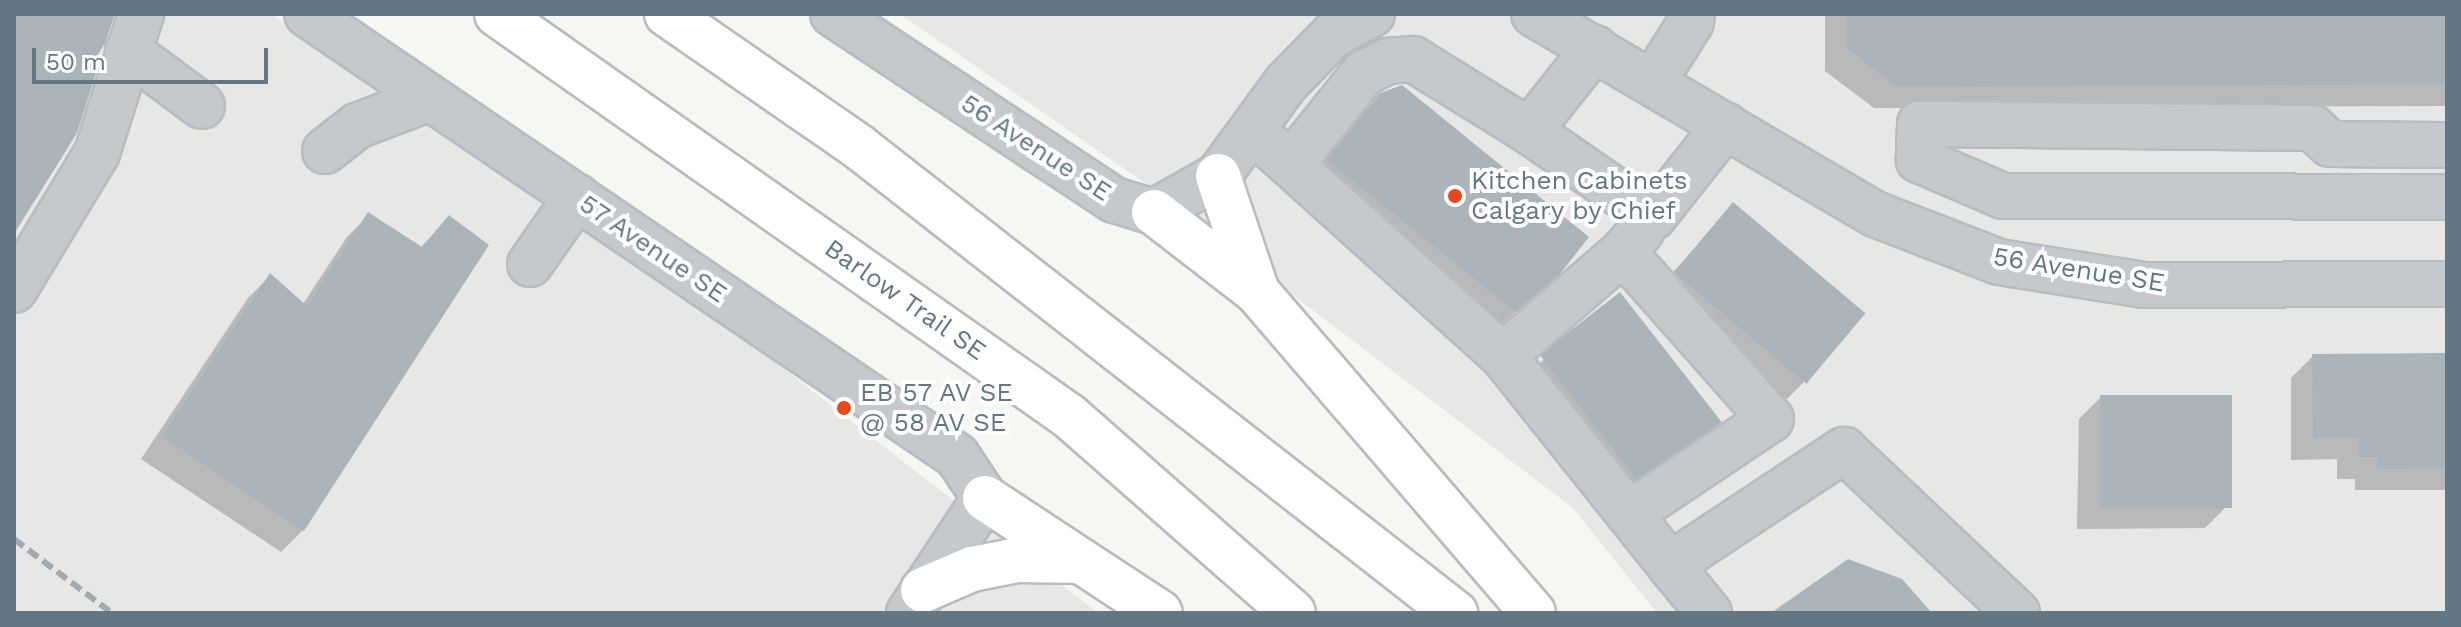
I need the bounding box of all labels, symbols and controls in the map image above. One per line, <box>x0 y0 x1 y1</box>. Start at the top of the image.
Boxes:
scale bar <box>36 32 272 82</box>
text: 50 m <box>46 48 106 76</box>
street label: 56 Avenue SE <box>955 88 1117 208</box>
place label: Kitchen Cabinets Calgary by Chief <box>1471 165 1688 226</box>
marker: Kitchen Cabinets Calgary by Chief <box>1446 187 1464 205</box>
street label: 57 Avenue SE <box>573 188 733 310</box>
street label: Barlow Trail SE <box>817 232 993 368</box>
street label: 56 Avenue SE <box>1991 241 2167 299</box>
place label: EB 57 AV SE @ 58 AV SE <box>860 377 1016 438</box>
marker: EB 57 AV SE @ 58 AV SE <box>835 399 853 417</box>

